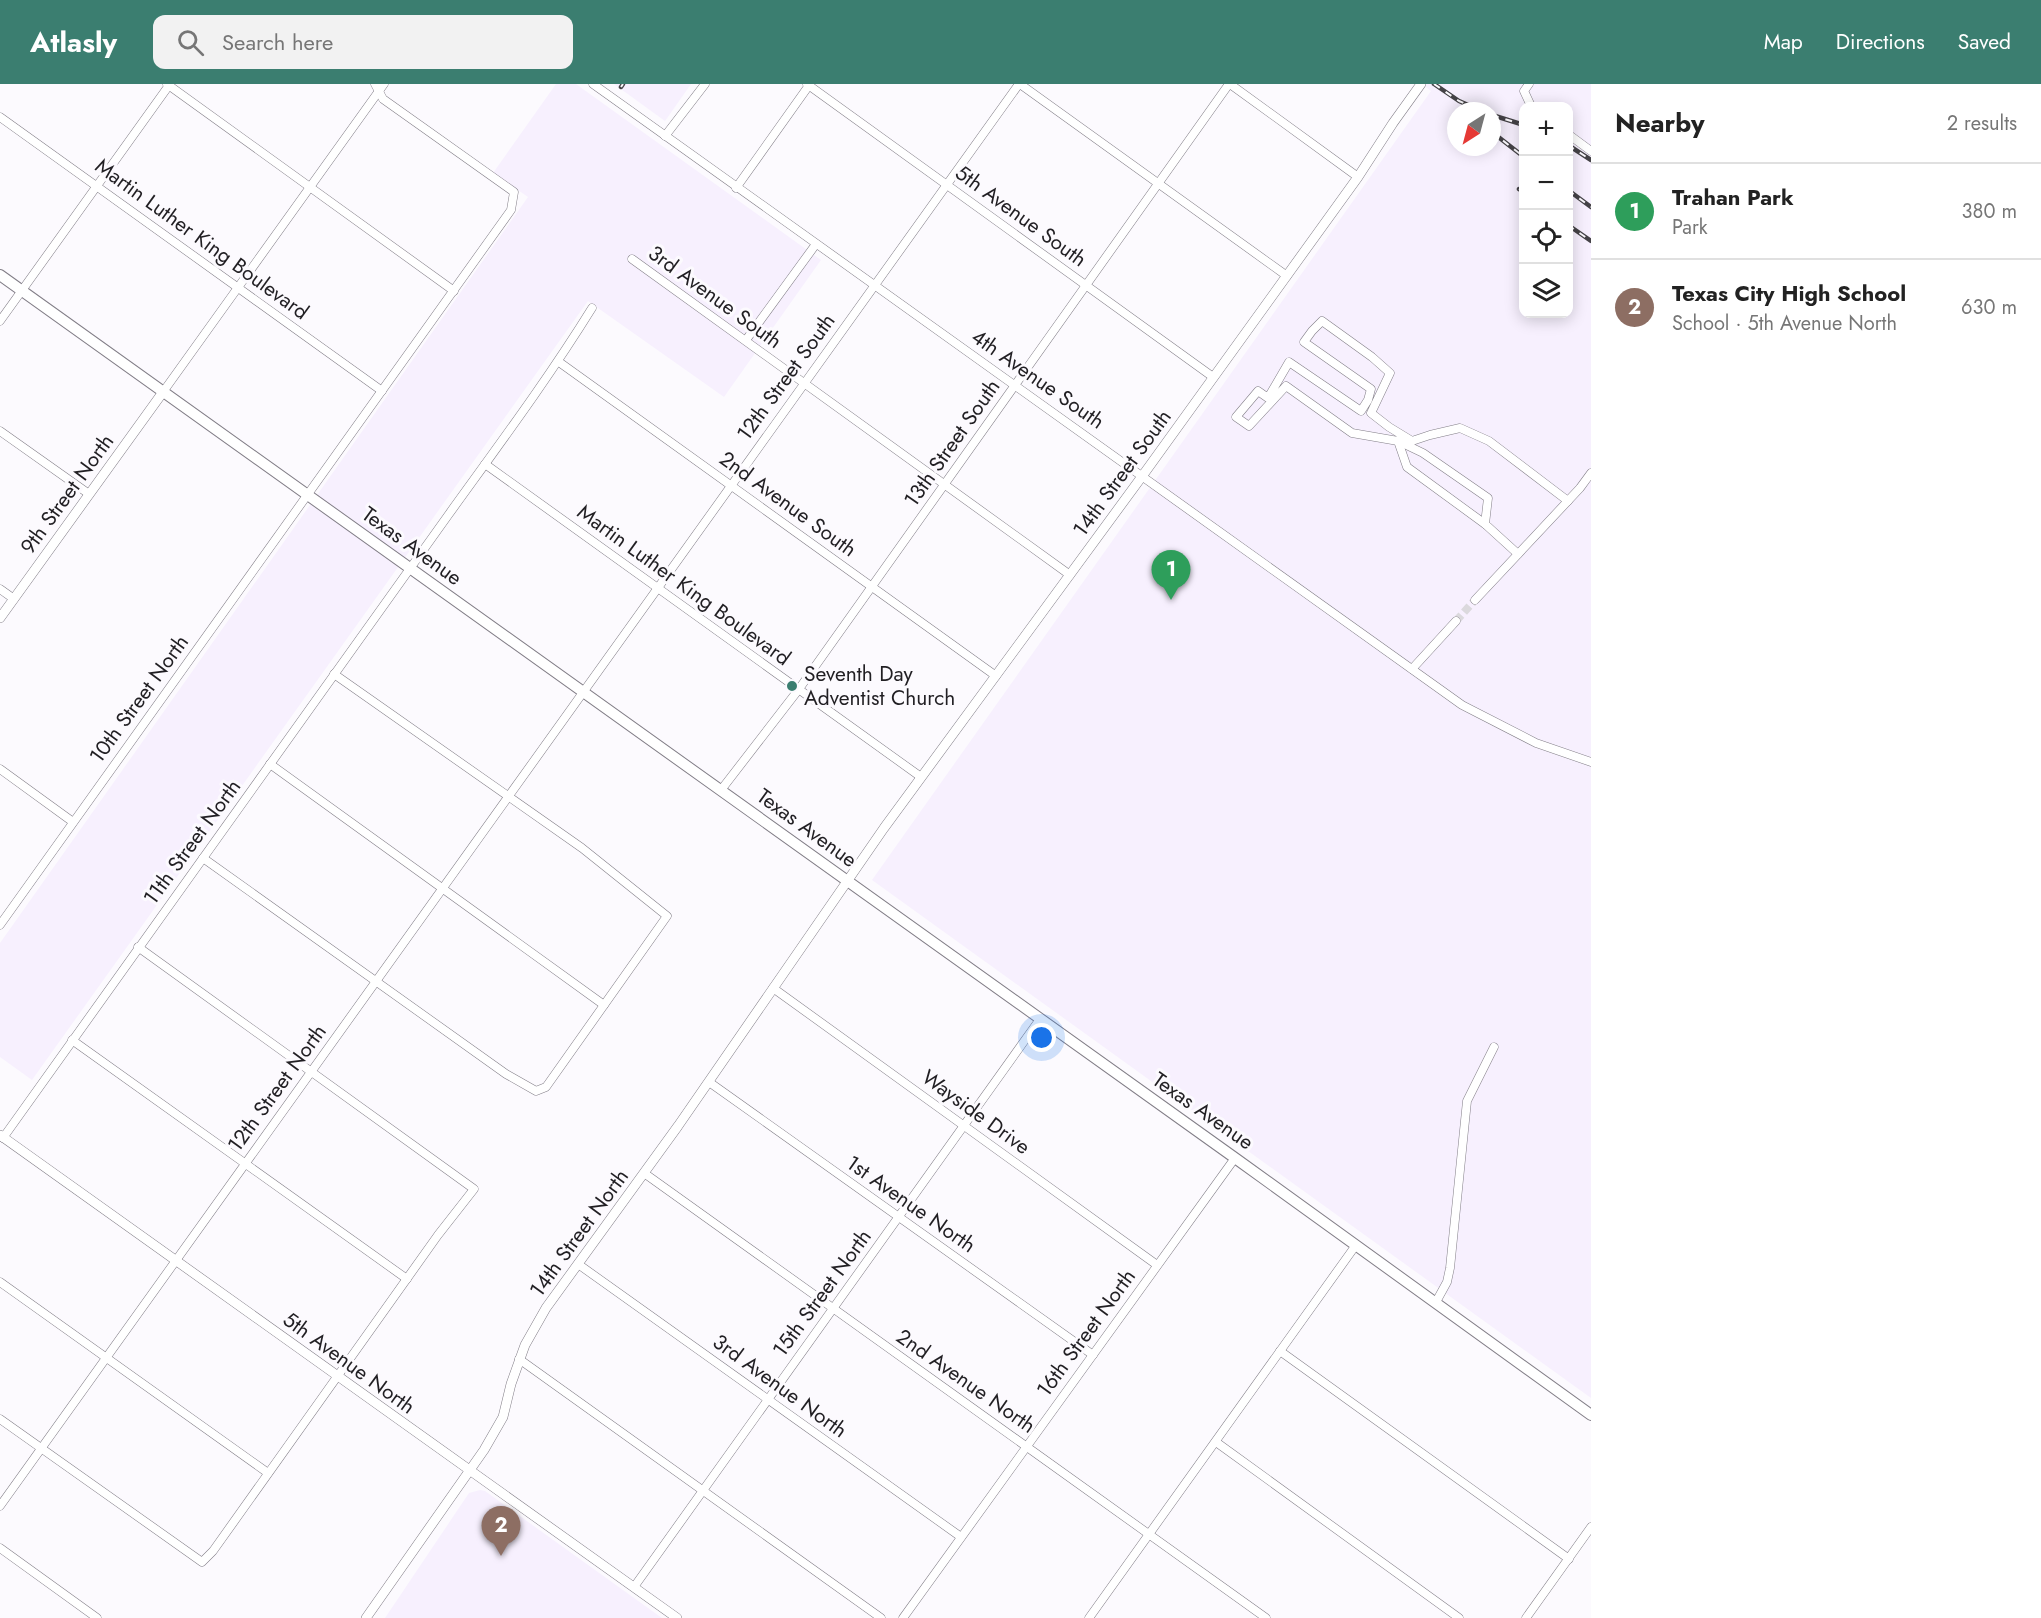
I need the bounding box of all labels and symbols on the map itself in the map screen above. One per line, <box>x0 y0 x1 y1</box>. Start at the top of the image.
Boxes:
north arrow <box>1447 102 1501 156</box>
street label: Martin Luther King Boulevard <box>89 151 315 327</box>
street label: 5th Avenue South <box>949 158 1093 274</box>
street label: 3rd Avenue South <box>642 238 788 356</box>
street label: 12th Street South <box>730 307 842 447</box>
street label: 4th Avenue South <box>965 322 1111 436</box>
street label: 13th Street South <box>897 373 1007 513</box>
street label: 14th Street South <box>1066 403 1178 543</box>
street label: 9th Street North <box>13 428 121 560</box>
street label: 2nd Avenue South <box>713 444 863 564</box>
street label: Martin Luther King Boulevard <box>571 497 797 673</box>
street label: Texas Avenue <box>356 499 468 593</box>
pin: 1 <box>1152 550 1190 600</box>
street label: 10th Street North <box>82 629 196 769</box>
place label: Seventh Day Adventist Church <box>804 659 955 713</box>
marker: Seventh Day Adventist Church <box>785 679 799 693</box>
street label: 11th Street North <box>136 773 248 911</box>
street label: Texas Avenue <box>751 781 863 875</box>
street label: 12th Street North <box>220 1018 334 1158</box>
your location <box>1027 1023 1056 1052</box>
street label: Wayside Drive <box>916 1062 1037 1162</box>
street label: Texas Avenue <box>1146 1065 1260 1157</box>
street label: 1st Avenue North <box>840 1148 982 1260</box>
street label: 14th Street North <box>522 1163 636 1303</box>
street label: 15th Street North <box>765 1223 879 1363</box>
street label: 16th Street North <box>1029 1263 1143 1403</box>
street label: 5th Avenue North <box>277 1305 421 1421</box>
street label: 2nd Avenue North <box>890 1322 1042 1440</box>
street label: 3rd Avenue North <box>707 1327 853 1445</box>
pin: 2 <box>482 1506 520 1556</box>

